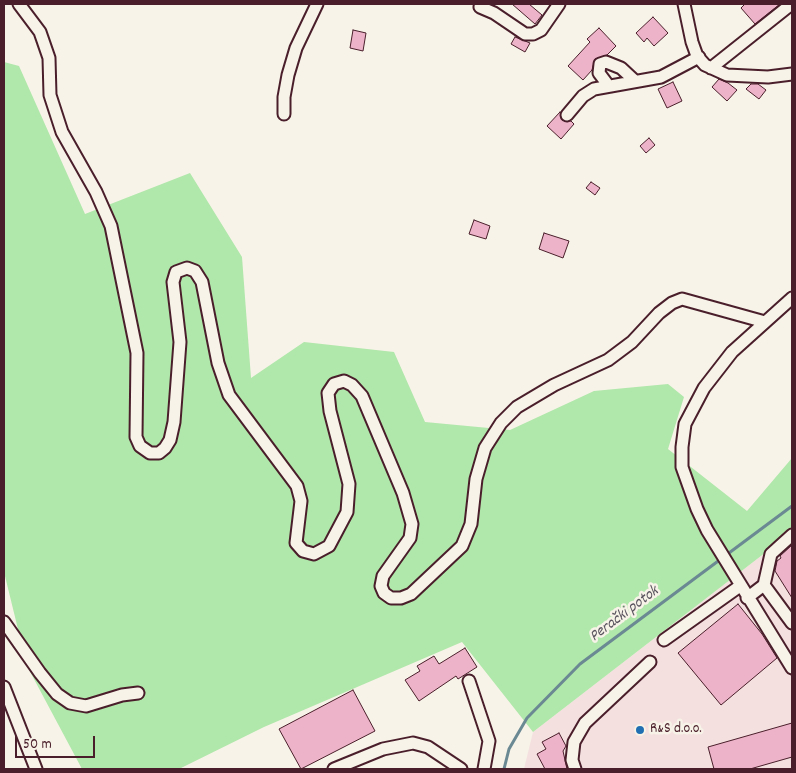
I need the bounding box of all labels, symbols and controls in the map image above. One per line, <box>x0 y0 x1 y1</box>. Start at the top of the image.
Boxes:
water label: Perački potok <box>587 583 663 647</box>
place label: R&S d.o.o. <box>650 721 702 739</box>
marker: R&S d.o.o. <box>634 724 646 736</box>
scale bar <box>18 726 98 758</box>
text: 50 m <box>23 734 52 756</box>

